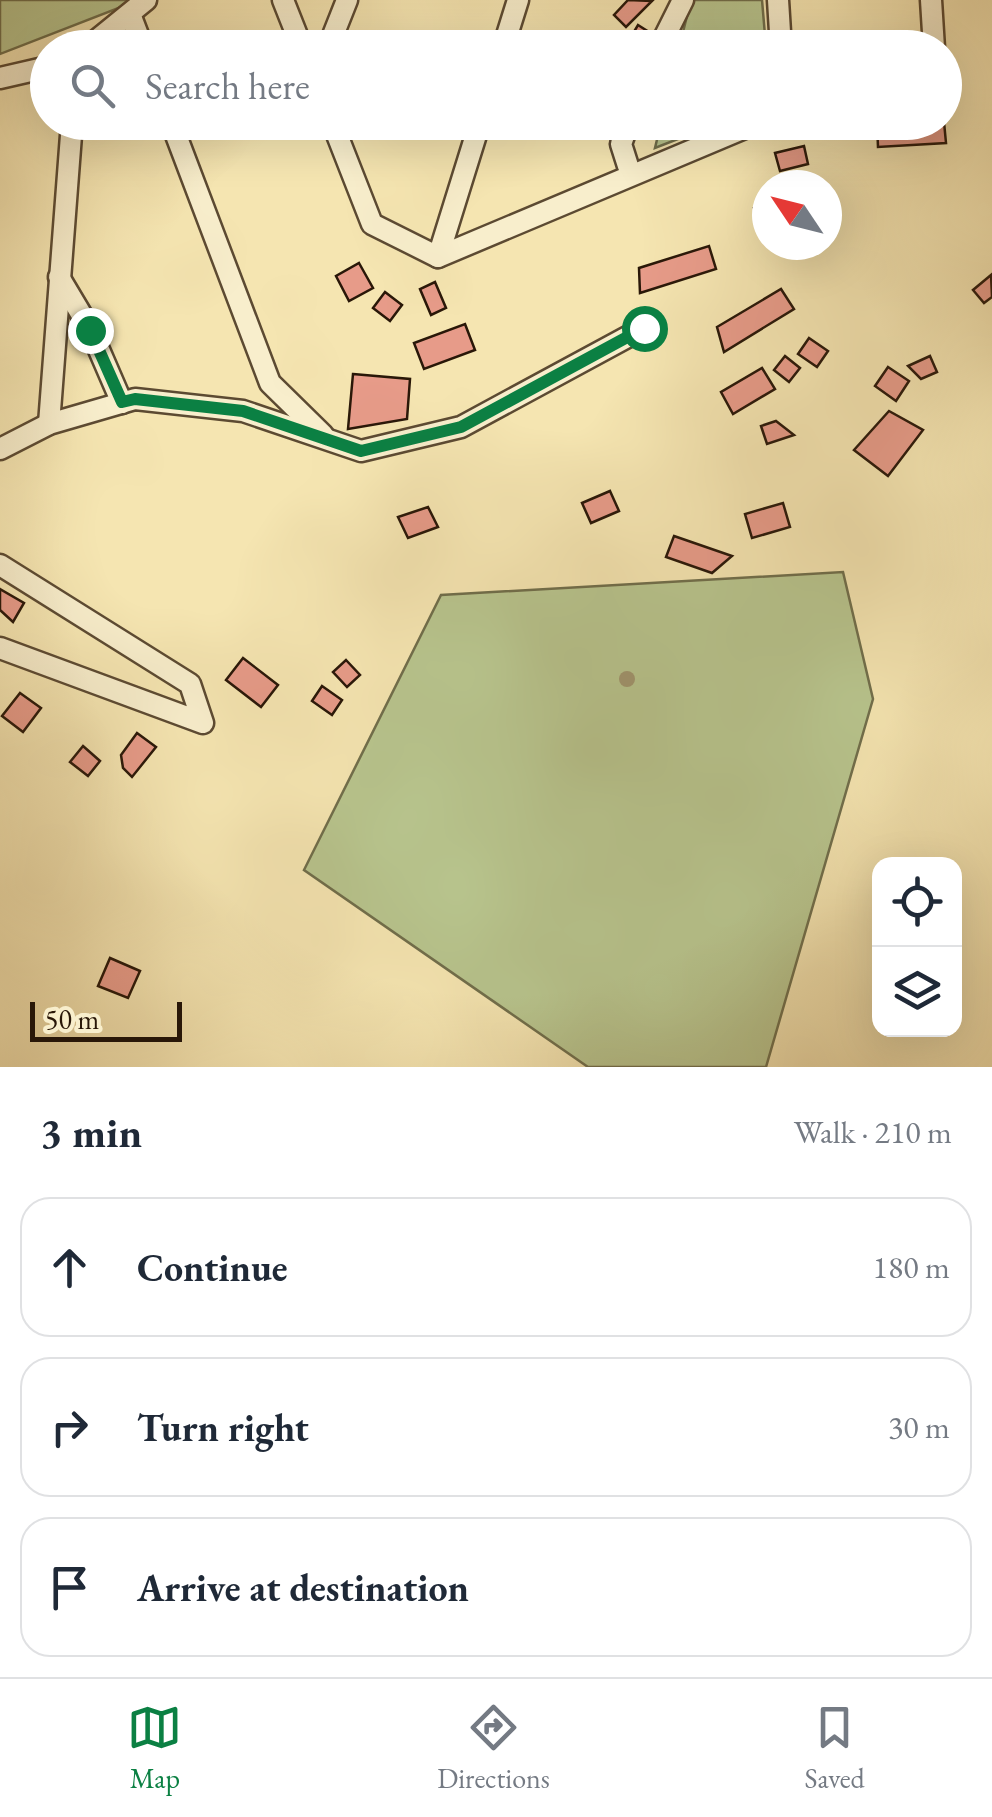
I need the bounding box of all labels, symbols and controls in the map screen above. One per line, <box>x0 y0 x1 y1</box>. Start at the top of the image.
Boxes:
search box <box>30 30 962 140</box>
icon: search <box>65 58 120 113</box>
text: Search here <box>145 61 310 110</box>
north arrow <box>752 170 842 260</box>
route start <box>622 306 668 352</box>
route end <box>68 308 114 354</box>
map controls <box>872 857 962 1037</box>
button: locate <box>872 857 962 947</box>
button: layers <box>872 947 962 1037</box>
scale bar <box>30 997 182 1042</box>
text: 50 m <box>45 1001 99 1037</box>
text: 3 min <box>40 1105 142 1160</box>
text: Walk · 210 m <box>794 1111 952 1153</box>
icon: ahead <box>42 1240 97 1295</box>
text: Continue <box>137 1243 288 1292</box>
text: 180 m <box>873 1246 950 1288</box>
icon: right <box>42 1400 97 1455</box>
text: Turn right <box>137 1403 309 1452</box>
text: 30 m <box>888 1406 950 1448</box>
icon: arrive <box>42 1560 97 1615</box>
text: Arrive at destination <box>137 1563 469 1612</box>
tab: Map <box>127 1700 182 1796</box>
tab: Directions <box>437 1700 550 1796</box>
tab: Saved <box>805 1700 865 1796</box>

